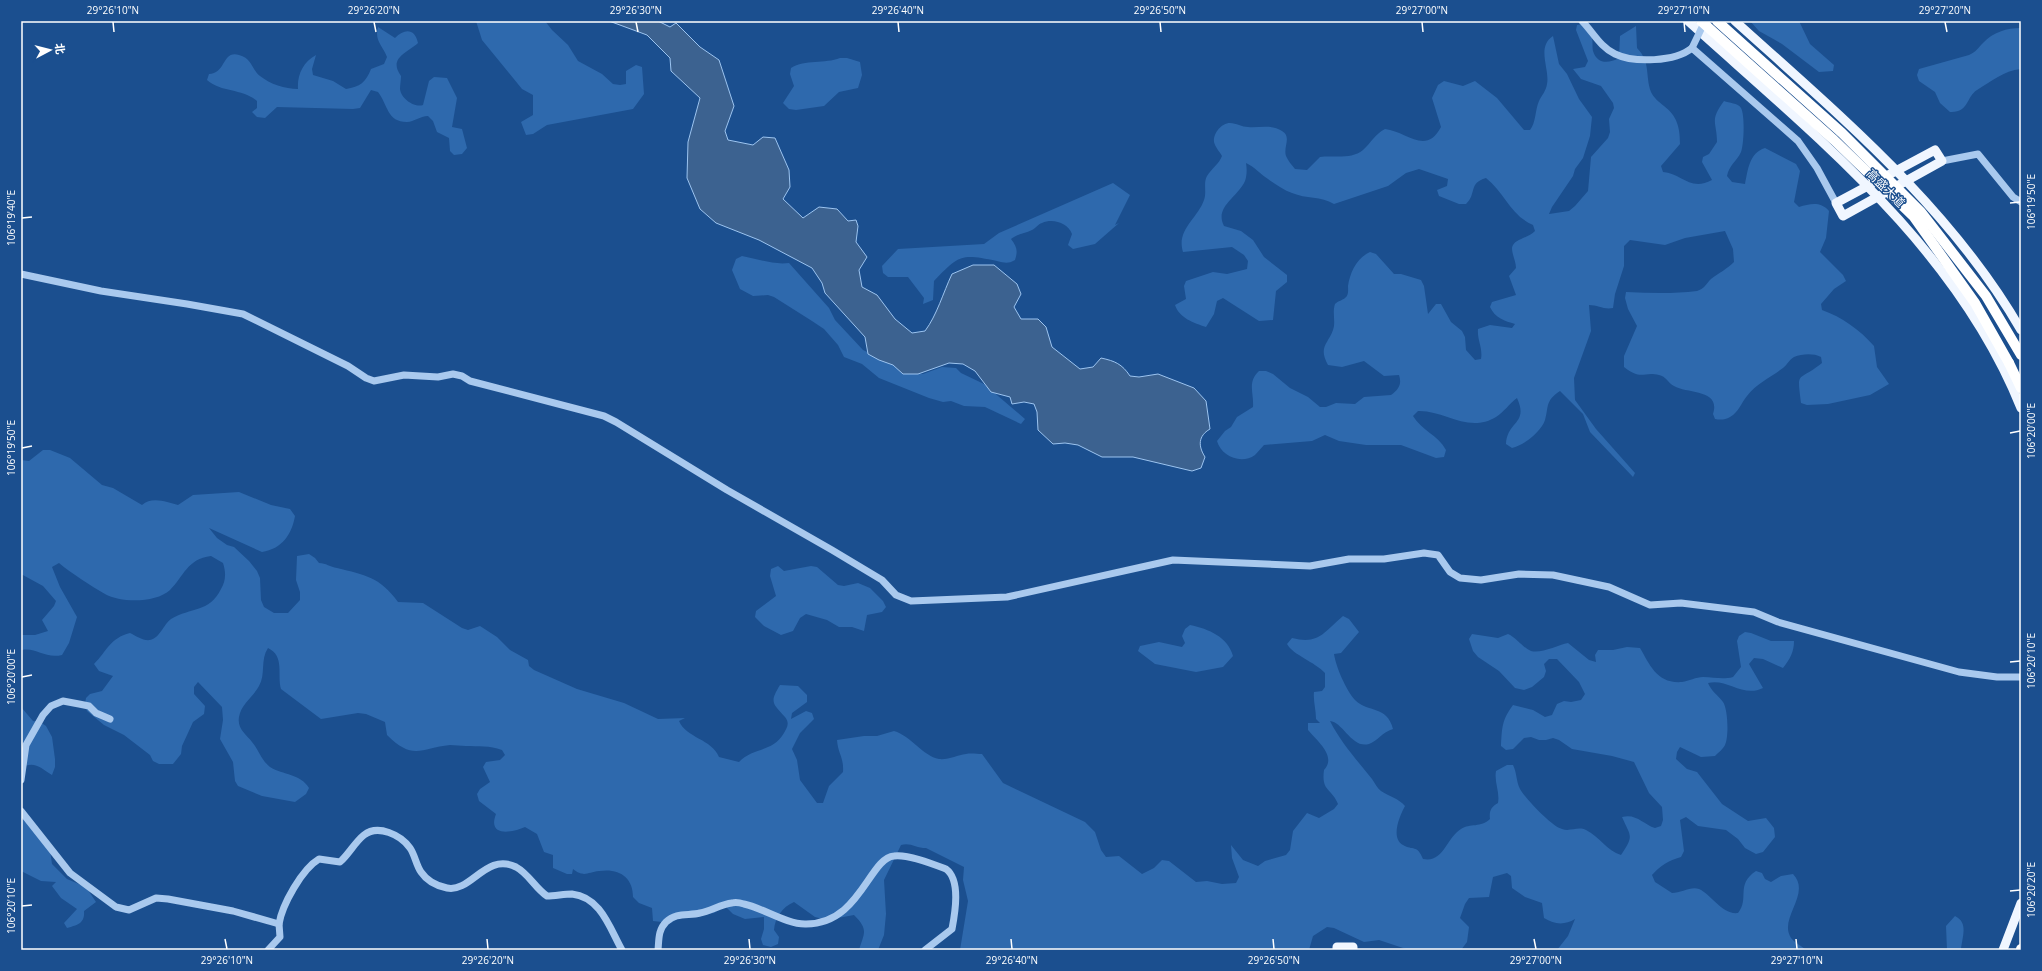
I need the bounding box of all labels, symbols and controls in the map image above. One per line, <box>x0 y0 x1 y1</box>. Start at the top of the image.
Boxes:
text: 29°26'10"N <box>87 3 139 17</box>
text: 29°26'20"N <box>348 3 400 17</box>
text: 29°26'30"N <box>610 3 662 17</box>
text: 29°26'40"N <box>872 3 924 17</box>
text: 29°26'50"N <box>1134 3 1186 17</box>
text: 29°27'00"N <box>1396 3 1448 17</box>
text: 29°27'10"N <box>1658 3 1710 17</box>
text: 29°27'20"N <box>1919 3 1971 17</box>
north arrow <box>30 30 70 70</box>
text: 北 <box>52 42 69 55</box>
street label: 高盛大道 <box>1863 165 1909 211</box>
text: 106°19'50"E <box>2024 174 2038 230</box>
text: 106°19'40"E <box>4 190 18 246</box>
text: 106°20'00"E <box>2024 403 2038 459</box>
text: 106°19'50"E <box>4 420 18 476</box>
text: 106°20'10"E <box>2024 633 2038 689</box>
text: 106°20'00"E <box>4 649 18 705</box>
text: 106°20'20"E <box>2024 862 2038 918</box>
text: 106°20'10"E <box>4 878 18 934</box>
text: 29°26'10"N <box>201 953 253 967</box>
text: 29°26'20"N <box>462 953 514 967</box>
text: 29°26'30"N <box>724 953 776 967</box>
text: 29°26'40"N <box>986 953 1038 967</box>
text: 29°26'50"N <box>1248 953 1300 967</box>
text: 29°27'00"N <box>1510 953 1562 967</box>
text: 29°27'10"N <box>1771 953 1823 967</box>

